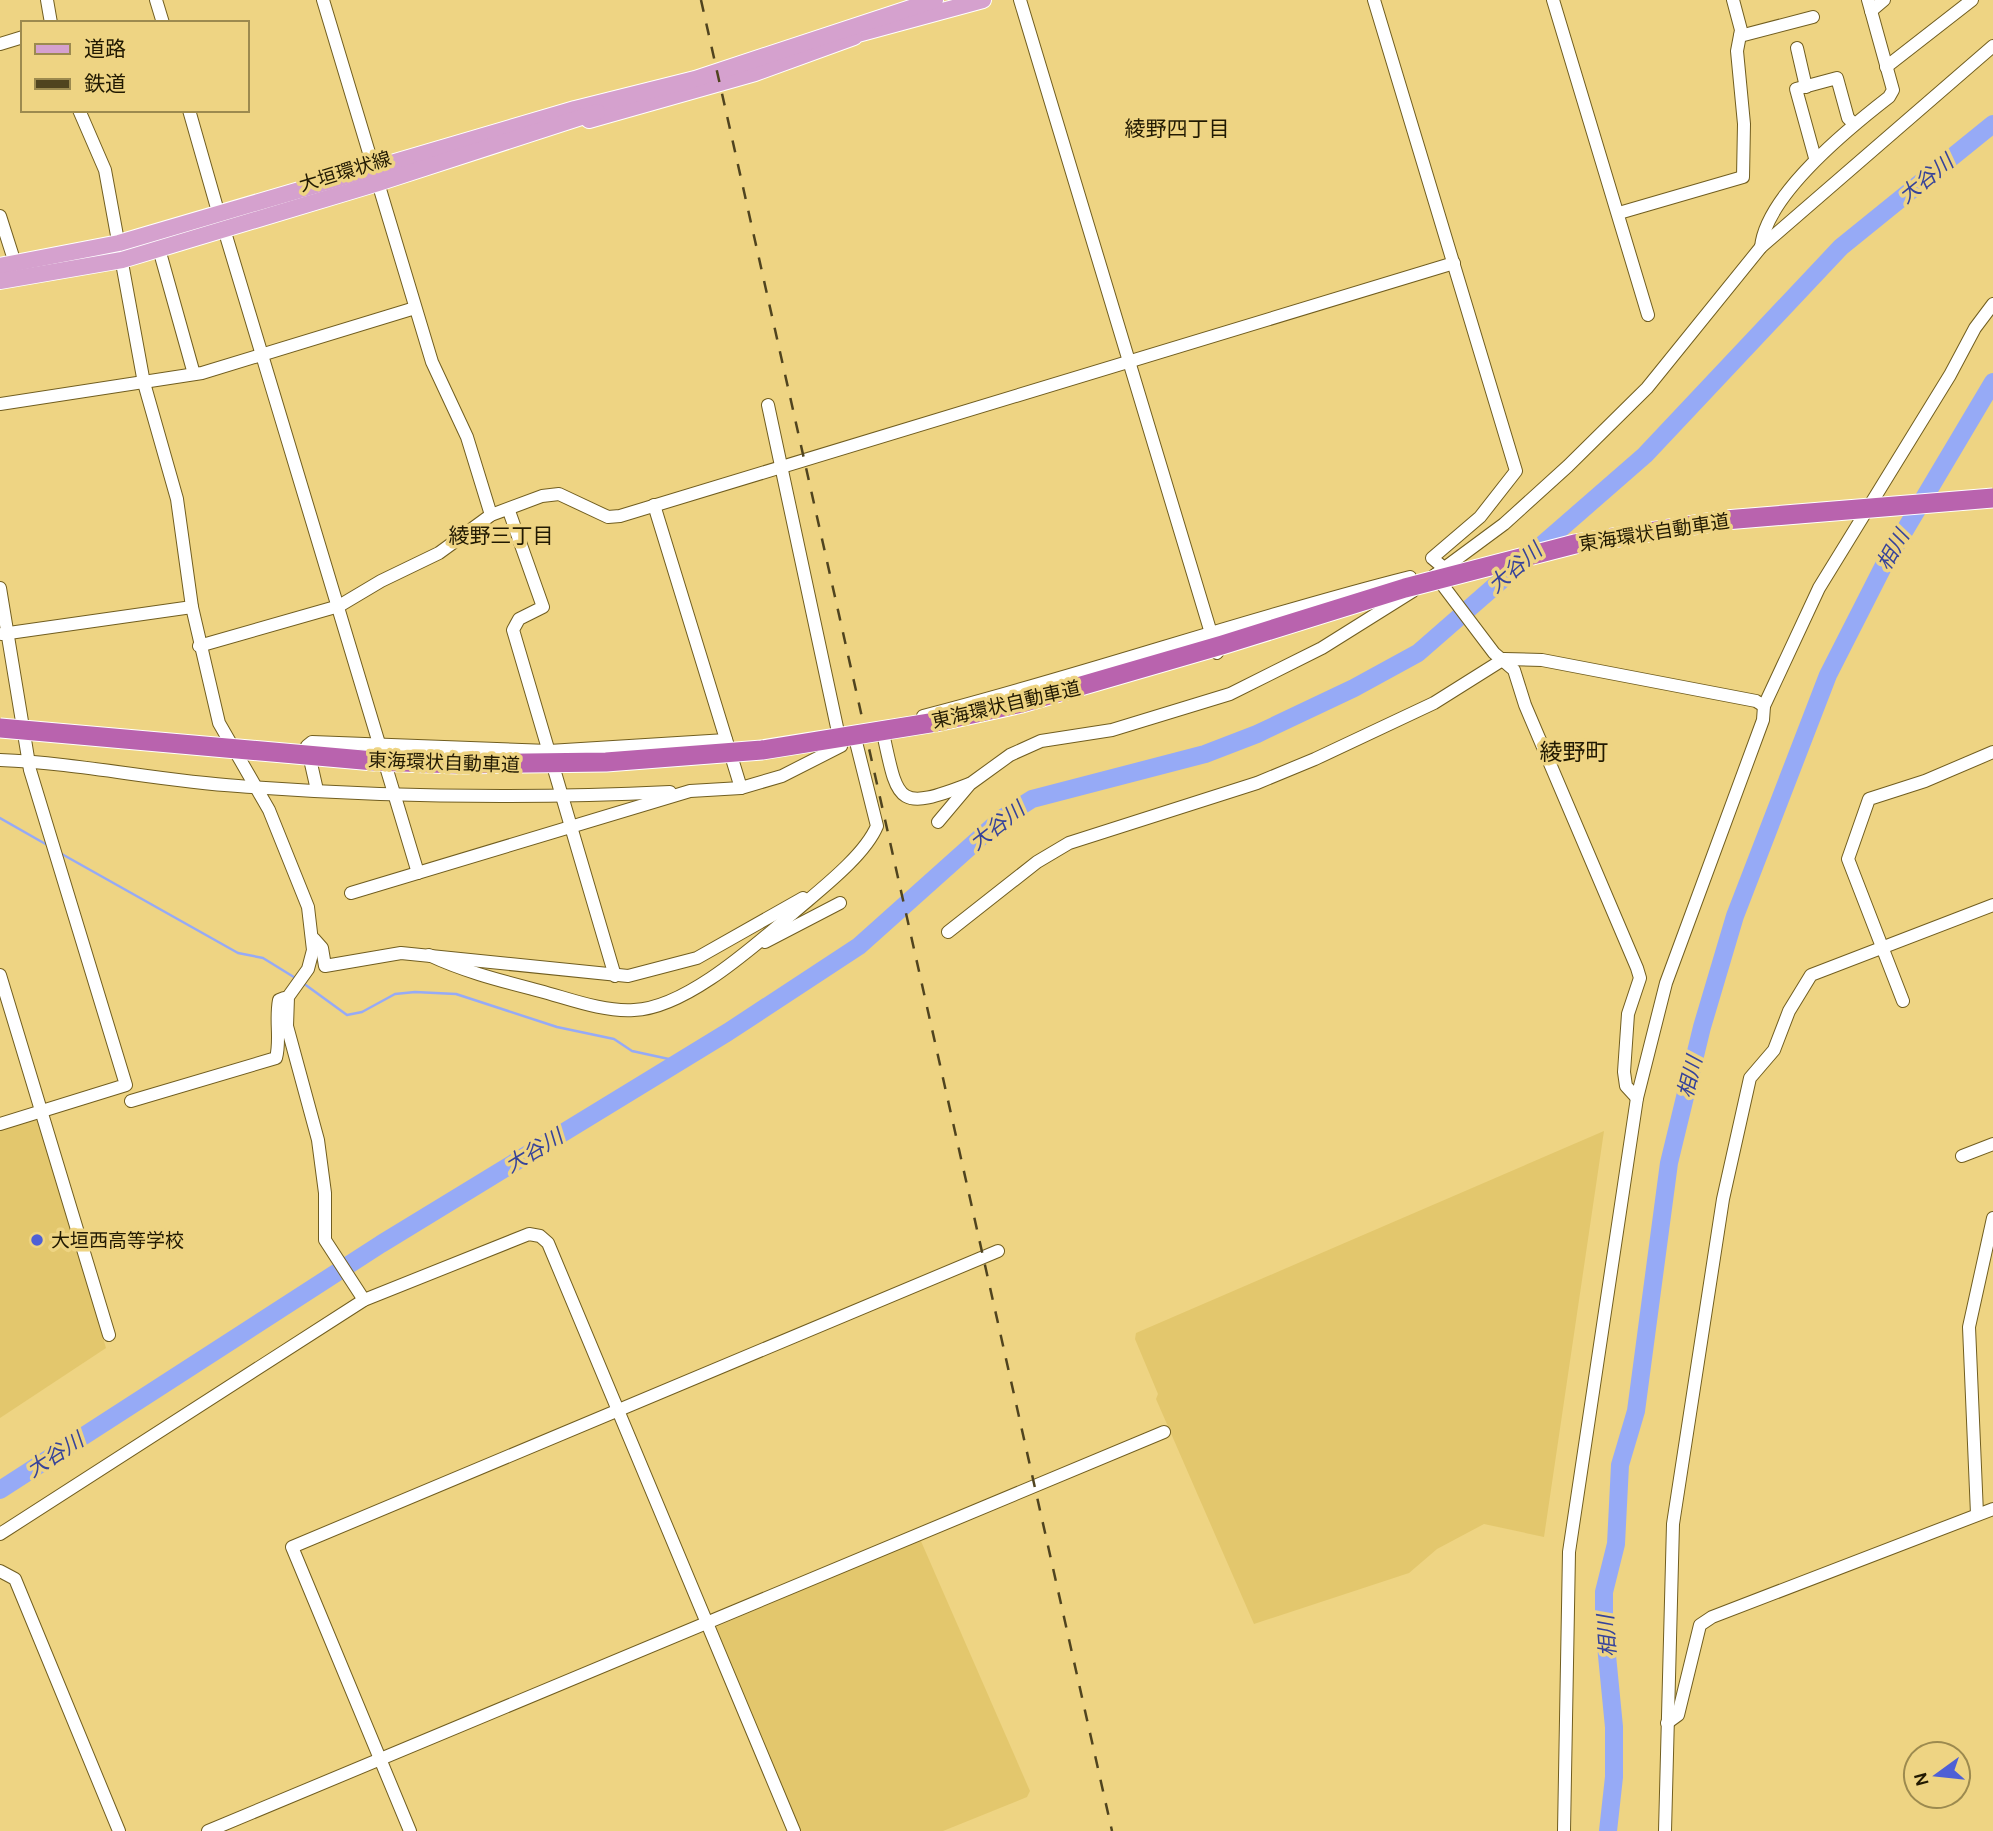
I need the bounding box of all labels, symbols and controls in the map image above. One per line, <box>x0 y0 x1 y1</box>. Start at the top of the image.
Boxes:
legend <box>21 21 248 112</box>
text: 道路 <box>84 37 126 61</box>
text: 鉄道 <box>84 72 126 96</box>
district label: 綾野四丁目 <box>1125 117 1230 141</box>
street label: 大垣環状線 <box>297 148 394 196</box>
water label: 大谷川 <box>1894 149 1960 208</box>
street label: 東海環状自動車道 <box>1577 510 1731 556</box>
district label: 綾野三丁目 <box>449 524 554 548</box>
water label: 相川 <box>1872 524 1915 574</box>
water label: 大谷川 <box>1483 537 1548 598</box>
street label: 東海環状自動車道 <box>930 677 1083 733</box>
district label: 綾野町 <box>1540 739 1609 766</box>
street label: 東海環状自動車道 <box>368 749 520 777</box>
water label: 大谷川 <box>965 796 1031 855</box>
water label: 相川 <box>1673 1052 1707 1100</box>
water label: 大谷川 <box>501 1123 569 1178</box>
place label: 大垣西高等学校 <box>51 1230 184 1252</box>
marker: 大垣西高等学校 <box>29 1232 45 1248</box>
water label: 大谷川 <box>22 1427 90 1482</box>
water label: 相川 <box>1593 1612 1620 1658</box>
north arrow <box>1902 1740 1972 1810</box>
text: N <box>1909 1770 1934 1789</box>

